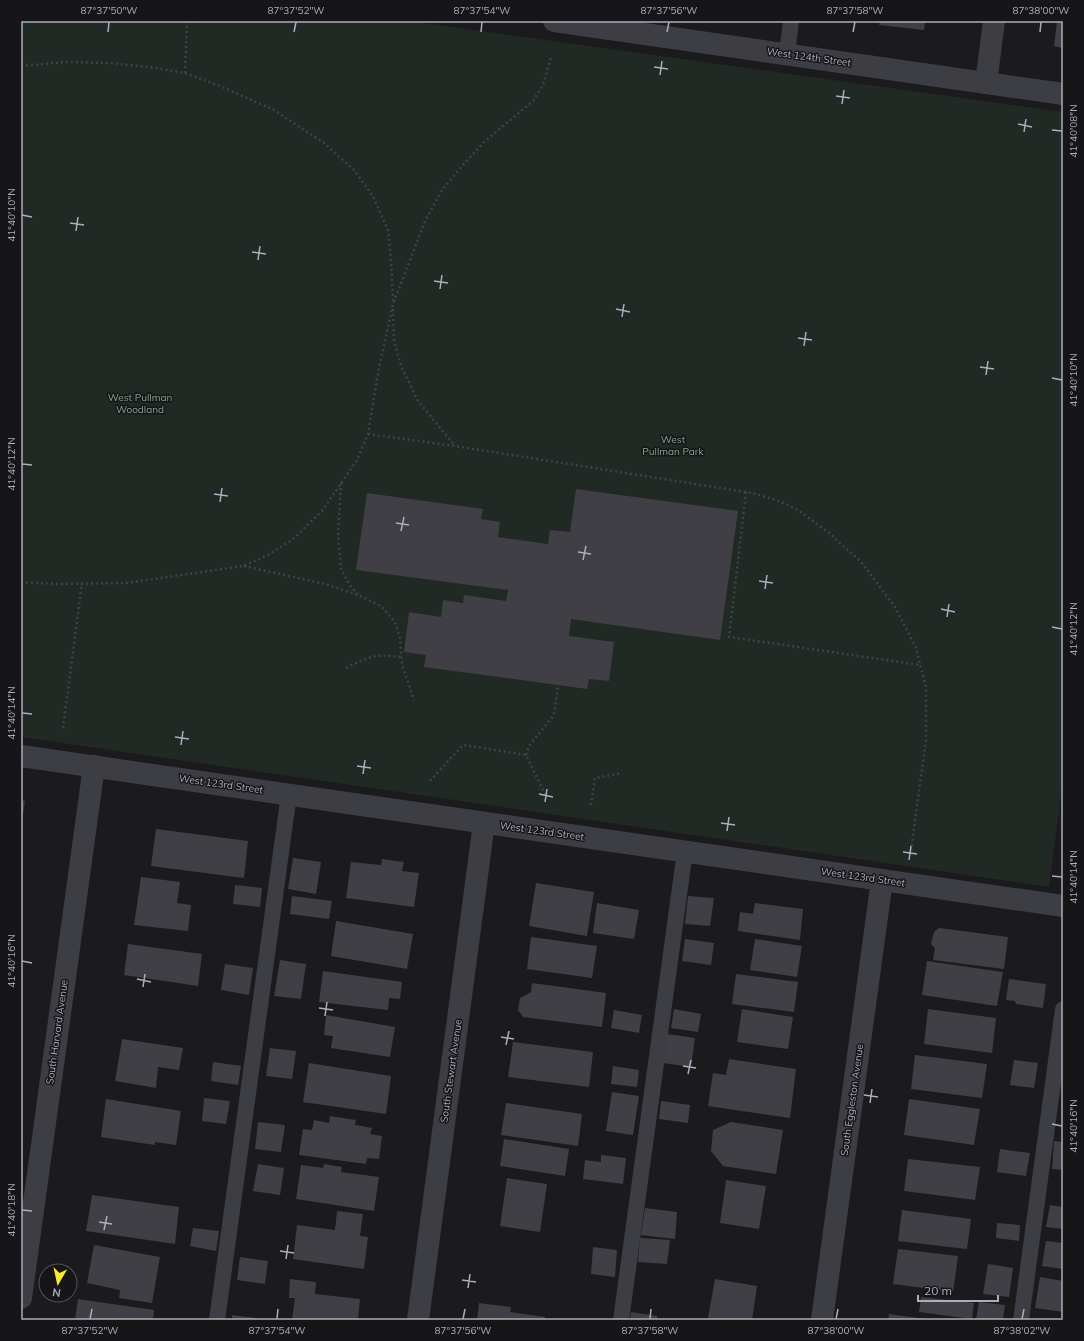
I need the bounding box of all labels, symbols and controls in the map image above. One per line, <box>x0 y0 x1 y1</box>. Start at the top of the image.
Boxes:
text: 87°37'50"W <box>81 4 137 17</box>
text: 87°37'52"W <box>268 4 324 17</box>
text: 87°37'54"W <box>454 4 510 17</box>
text: 87°37'56"W <box>641 4 697 17</box>
text: 87°37'58"W <box>827 4 883 17</box>
text: 87°38'00"W <box>1013 4 1069 17</box>
street label: West 124th Street <box>766 45 852 69</box>
text: 41°40'08"N <box>1067 104 1080 158</box>
text: 41°40'10"N <box>5 188 18 242</box>
text: 41°40'10"N <box>1067 353 1080 407</box>
park label: West Pullman Woodland <box>108 391 172 416</box>
park label: West Pullman Park <box>642 433 704 458</box>
text: 41°40'12"N <box>5 437 18 491</box>
text: 41°40'12"N <box>1067 602 1080 656</box>
text: 41°40'14"N <box>5 686 18 740</box>
street label: West 123rd Street <box>178 772 264 796</box>
street label: West 123rd Street <box>499 819 585 843</box>
text: 41°40'14"N <box>1067 850 1080 904</box>
street label: West 123rd Street <box>820 865 906 889</box>
text: 41°40'16"N <box>5 934 18 988</box>
street label: South Harvard Avenue <box>43 979 71 1085</box>
street label: South Stewart Avenue <box>437 1019 465 1123</box>
street label: South Eggleston Avenue <box>838 1043 866 1157</box>
text: 41°40'16"N <box>1067 1099 1080 1153</box>
text: 41°40'18"N <box>5 1183 18 1237</box>
north arrow <box>38 1263 78 1303</box>
scale bar <box>918 1277 998 1303</box>
text: 20 m <box>924 1283 952 1298</box>
text: N <box>51 1285 62 1300</box>
text: 87°37'52"W <box>62 1324 118 1337</box>
text: 87°37'54"W <box>249 1324 305 1337</box>
text: 87°37'56"W <box>435 1324 491 1337</box>
text: 87°37'58"W <box>622 1324 678 1337</box>
text: 87°38'00"W <box>808 1324 864 1337</box>
text: 87°38'02"W <box>994 1324 1050 1337</box>

